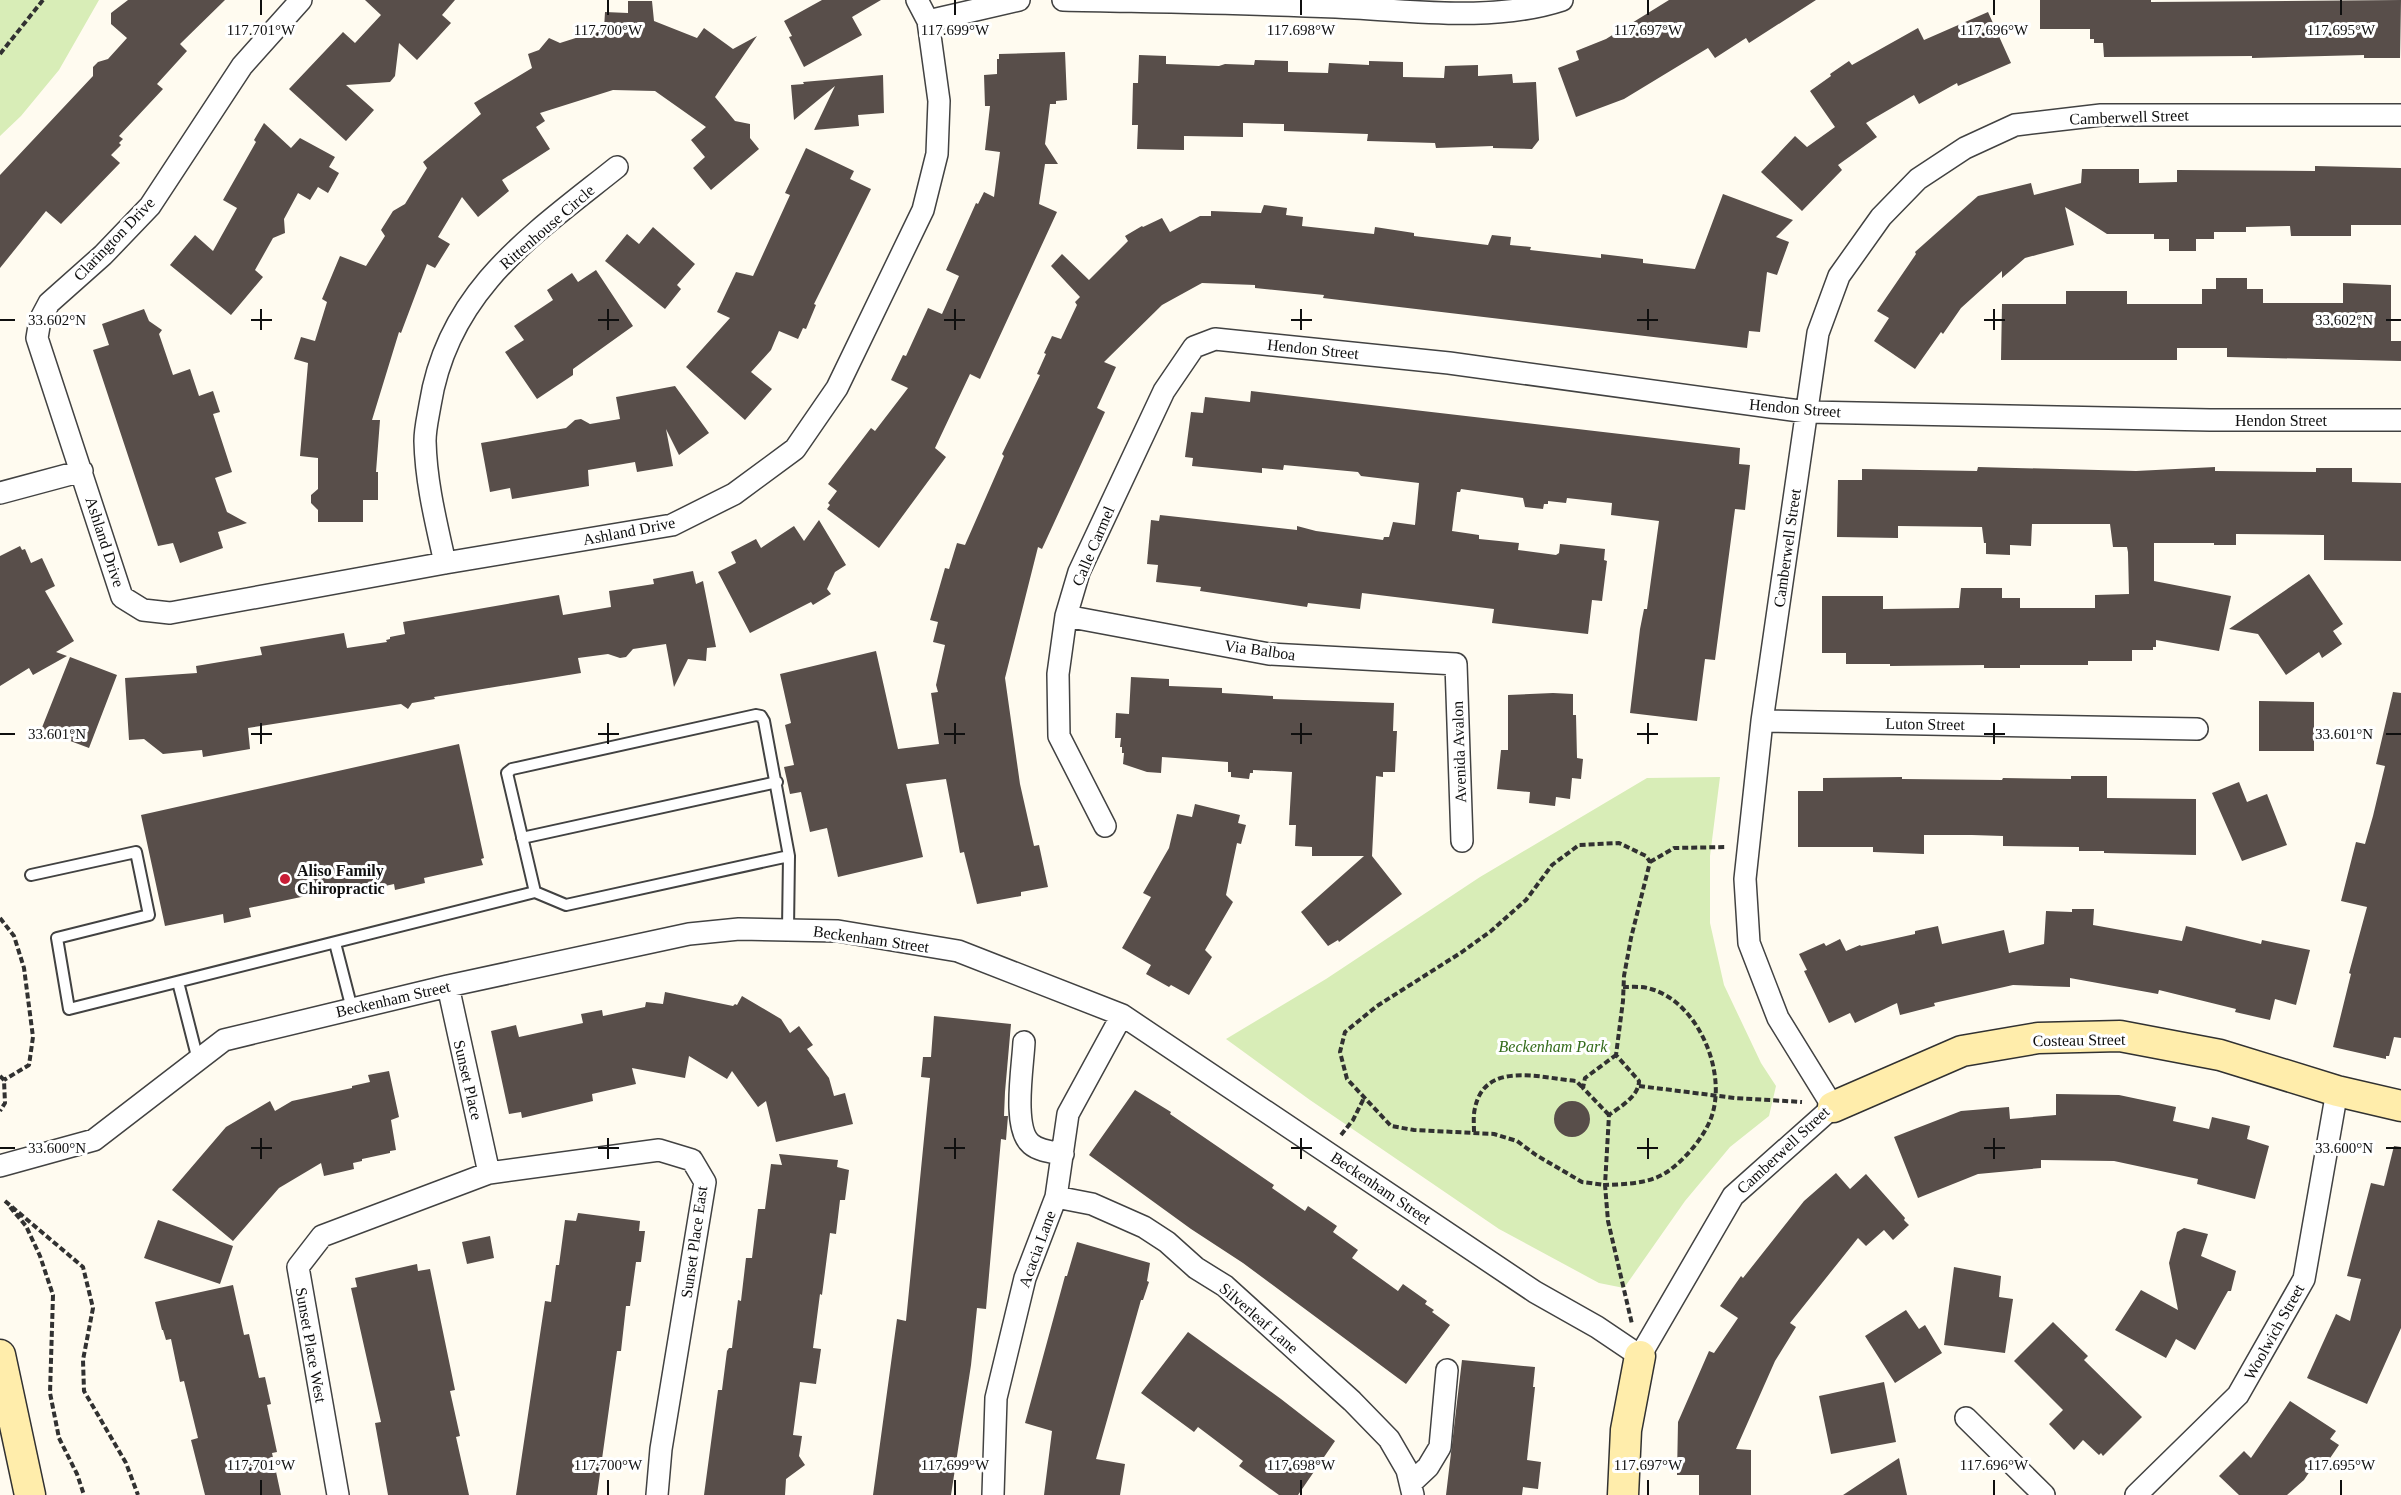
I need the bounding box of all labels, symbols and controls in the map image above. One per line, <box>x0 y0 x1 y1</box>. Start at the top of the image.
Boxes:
text: 117.701°W <box>227 22 296 38</box>
text: 117.700°W <box>574 22 643 38</box>
text: 117.699°W <box>921 22 990 38</box>
text: 117.698°W <box>1267 22 1336 38</box>
text: 117.697°W <box>1614 22 1683 38</box>
text: 117.696°W <box>1960 22 2029 38</box>
text: 117.695°W <box>2307 22 2376 38</box>
street label: Camberwell Street <box>2069 106 2190 128</box>
street label: Rittenhouse Circle <box>496 181 598 273</box>
street label: Clarington Drive <box>70 194 159 285</box>
text: 33.602°N <box>28 312 86 328</box>
text: 33.602°N <box>2315 312 2373 328</box>
street label: Hendon Street <box>1266 336 1360 362</box>
street label: Hendon Street <box>1748 396 1842 421</box>
street label: Hendon Street <box>2235 412 2328 429</box>
street label: Camberwell Street <box>1770 487 1804 608</box>
street label: Ashland Drive <box>82 495 128 589</box>
street label: Calle Carmel <box>1069 503 1118 588</box>
street label: Ashland Drive <box>581 514 677 548</box>
street label: Via Balboa <box>1223 637 1297 663</box>
street label: Avenida Avalon <box>1449 701 1469 803</box>
street label: Luton Street <box>1885 715 1965 733</box>
text: 33.601°N <box>28 726 86 742</box>
text: 33.601°N <box>2315 726 2373 742</box>
place label: Aliso Family Chiropractic <box>297 862 385 898</box>
marker: Aliso Family Chiropractic <box>278 872 292 886</box>
street label: Beckenham Street <box>812 922 931 956</box>
street label: Beckenham Street <box>334 977 452 1020</box>
street label: Costeau Street <box>2032 1031 2126 1049</box>
street label: Sunset Place <box>451 1038 485 1122</box>
park label: Beckenham Park <box>1499 1038 1608 1055</box>
street label: Camberwell Street <box>1733 1103 1833 1197</box>
text: 33.600°N <box>28 1140 86 1156</box>
text: 33.600°N <box>2315 1140 2373 1156</box>
street label: Beckenham Street <box>1328 1148 1435 1228</box>
street label: Sunset Place East <box>678 1184 710 1299</box>
street label: Acacia Lane <box>1015 1208 1059 1290</box>
street label: Silverleaf Lane <box>1216 1279 1302 1357</box>
street label: Woolwich Street <box>2241 1281 2308 1383</box>
street label: Sunset Place West <box>293 1286 330 1404</box>
text: 117.701°W <box>227 1457 296 1473</box>
text: 117.700°W <box>574 1457 643 1473</box>
text: 117.699°W <box>921 1457 990 1473</box>
text: 117.698°W <box>1267 1457 1336 1473</box>
text: 117.697°W <box>1614 1457 1683 1473</box>
text: 117.696°W <box>1960 1457 2029 1473</box>
text: 117.695°W <box>2307 1457 2376 1473</box>

